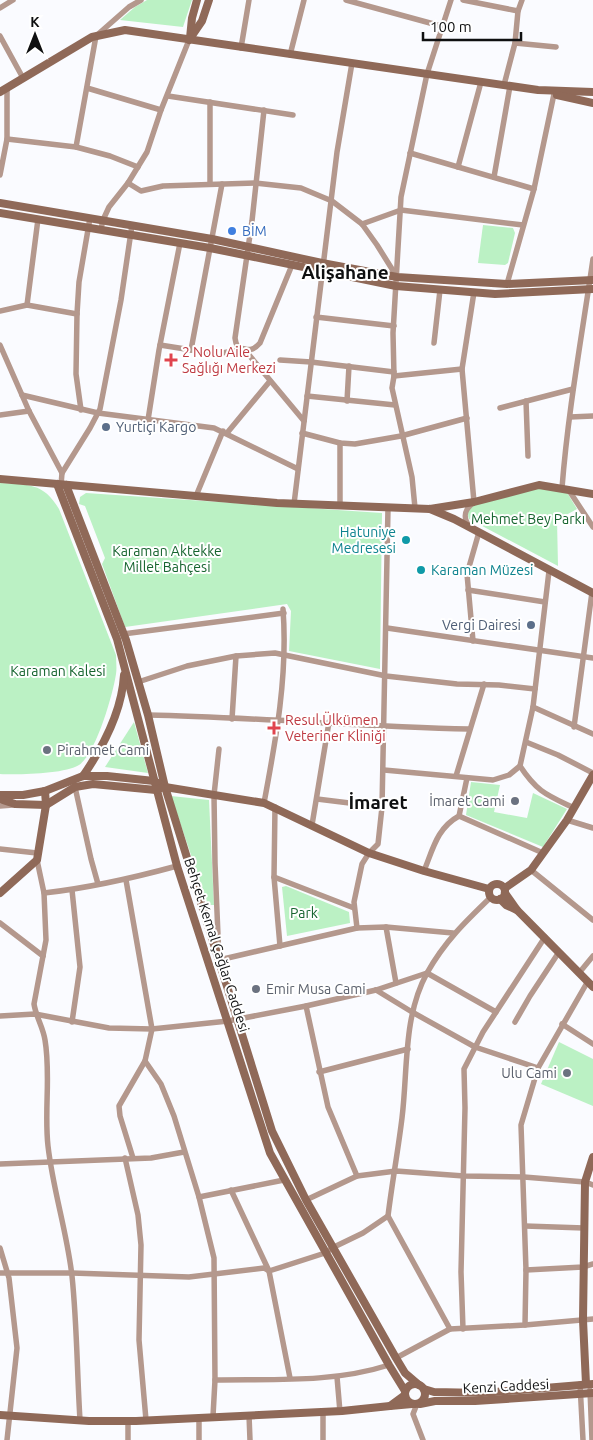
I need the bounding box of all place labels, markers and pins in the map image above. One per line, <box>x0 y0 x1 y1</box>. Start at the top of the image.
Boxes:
place label: BİM <box>242 223 267 239</box>
marker: BİM <box>226 225 238 237</box>
place label: 2 Nolu Aile Sağlığı Merkezi <box>182 344 276 376</box>
marker: 2 Nolu Aile Sağlığı Merkezi <box>164 353 178 367</box>
place label: Yurtiçi Kargo <box>116 419 196 435</box>
marker: Yurtiçi Kargo <box>100 421 112 433</box>
place label: Hatuniye Medresesi <box>332 524 396 556</box>
marker: Hatuniye Medresesi <box>400 534 412 546</box>
place label: Karaman Müzesi <box>431 562 533 578</box>
marker: Karaman Müzesi <box>415 564 427 576</box>
place label: Vergi Dairesi <box>442 617 521 633</box>
marker: Vergi Dairesi <box>525 619 537 631</box>
place label: Resul Ülkümen Veteriner Kliniği <box>285 711 386 744</box>
marker: Resul Ülkümen Veteriner Kliniği <box>267 721 281 735</box>
place label: Pirahmet Cami <box>57 742 149 758</box>
marker: Pirahmet Cami <box>41 744 53 756</box>
place label: İmaret Cami <box>429 793 505 809</box>
marker: İmaret Cami <box>509 795 521 807</box>
place label: Emir Musa Cami <box>266 981 366 997</box>
marker: Emir Musa Cami <box>250 983 262 995</box>
place label: Ulu Cami <box>501 1065 557 1081</box>
marker: Ulu Cami <box>561 1067 573 1079</box>

